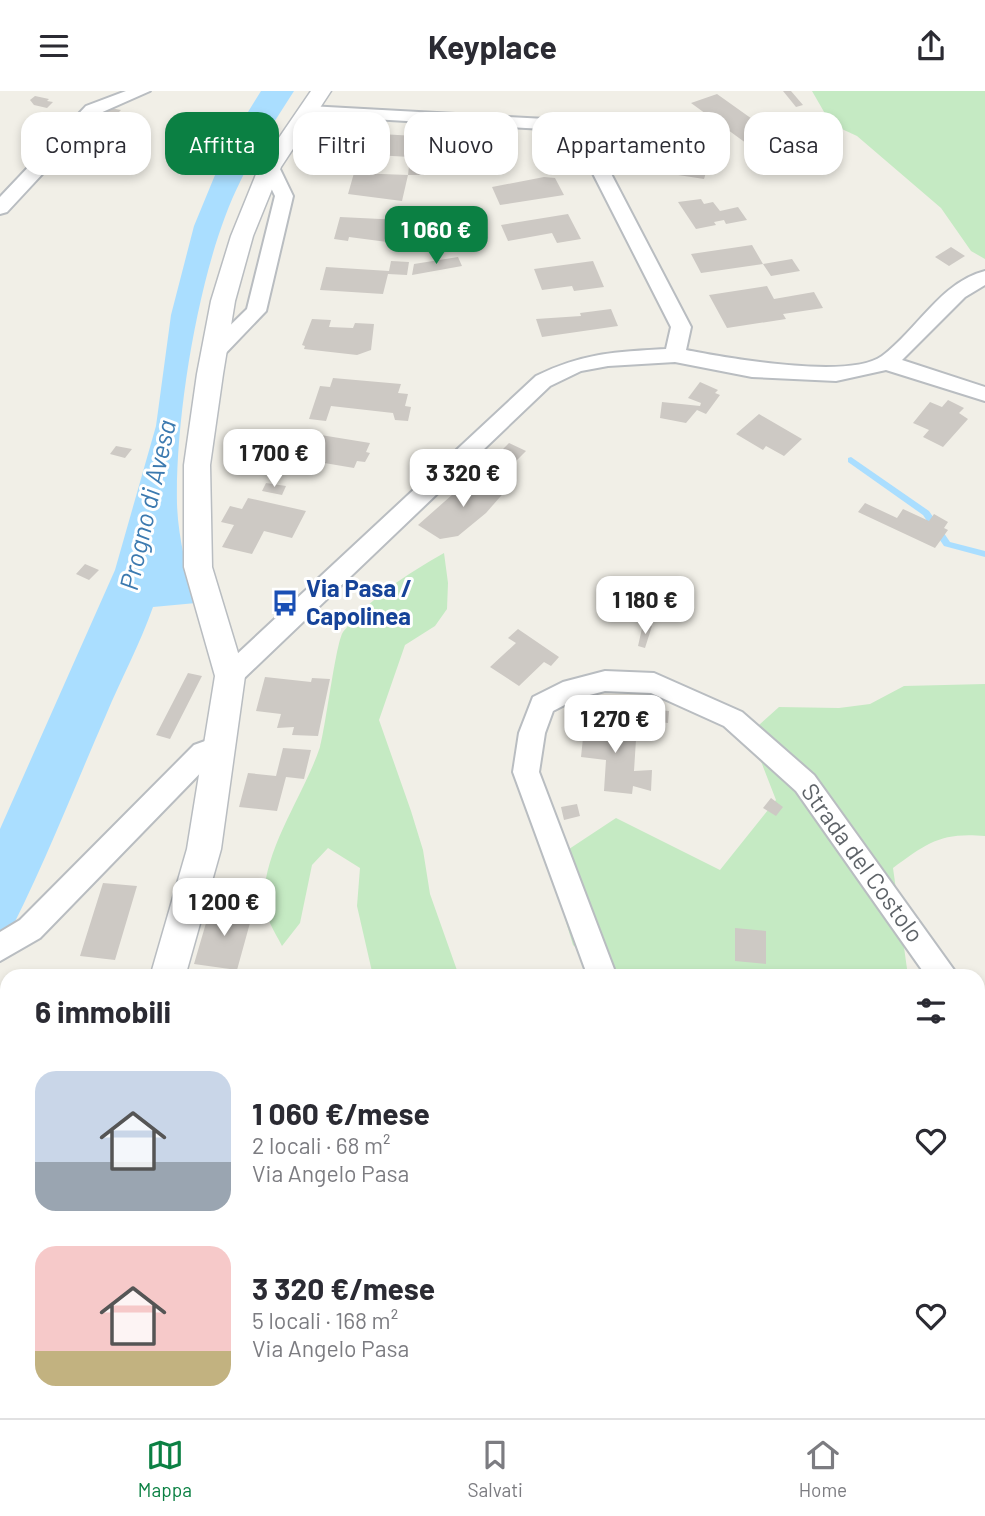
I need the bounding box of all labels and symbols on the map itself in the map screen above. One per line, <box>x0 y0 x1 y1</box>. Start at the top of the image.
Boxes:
pin: 1 060 € <box>371 207 501 266</box>
water label: Progno di Avesa <box>112 416 181 593</box>
pin: 1 700 € <box>209 429 339 489</box>
pin: 3 320 € <box>398 449 528 509</box>
place label: Via Pasa / Capolinea <box>306 573 412 630</box>
pin: 1 180 € <box>580 577 710 636</box>
bus stop icon: Via Pasa / Capolinea <box>270 588 300 618</box>
pin: 1 270 € <box>550 695 680 755</box>
street label: Strada del Costolo <box>796 777 931 947</box>
pin: 1 200 € <box>159 879 289 938</box>

